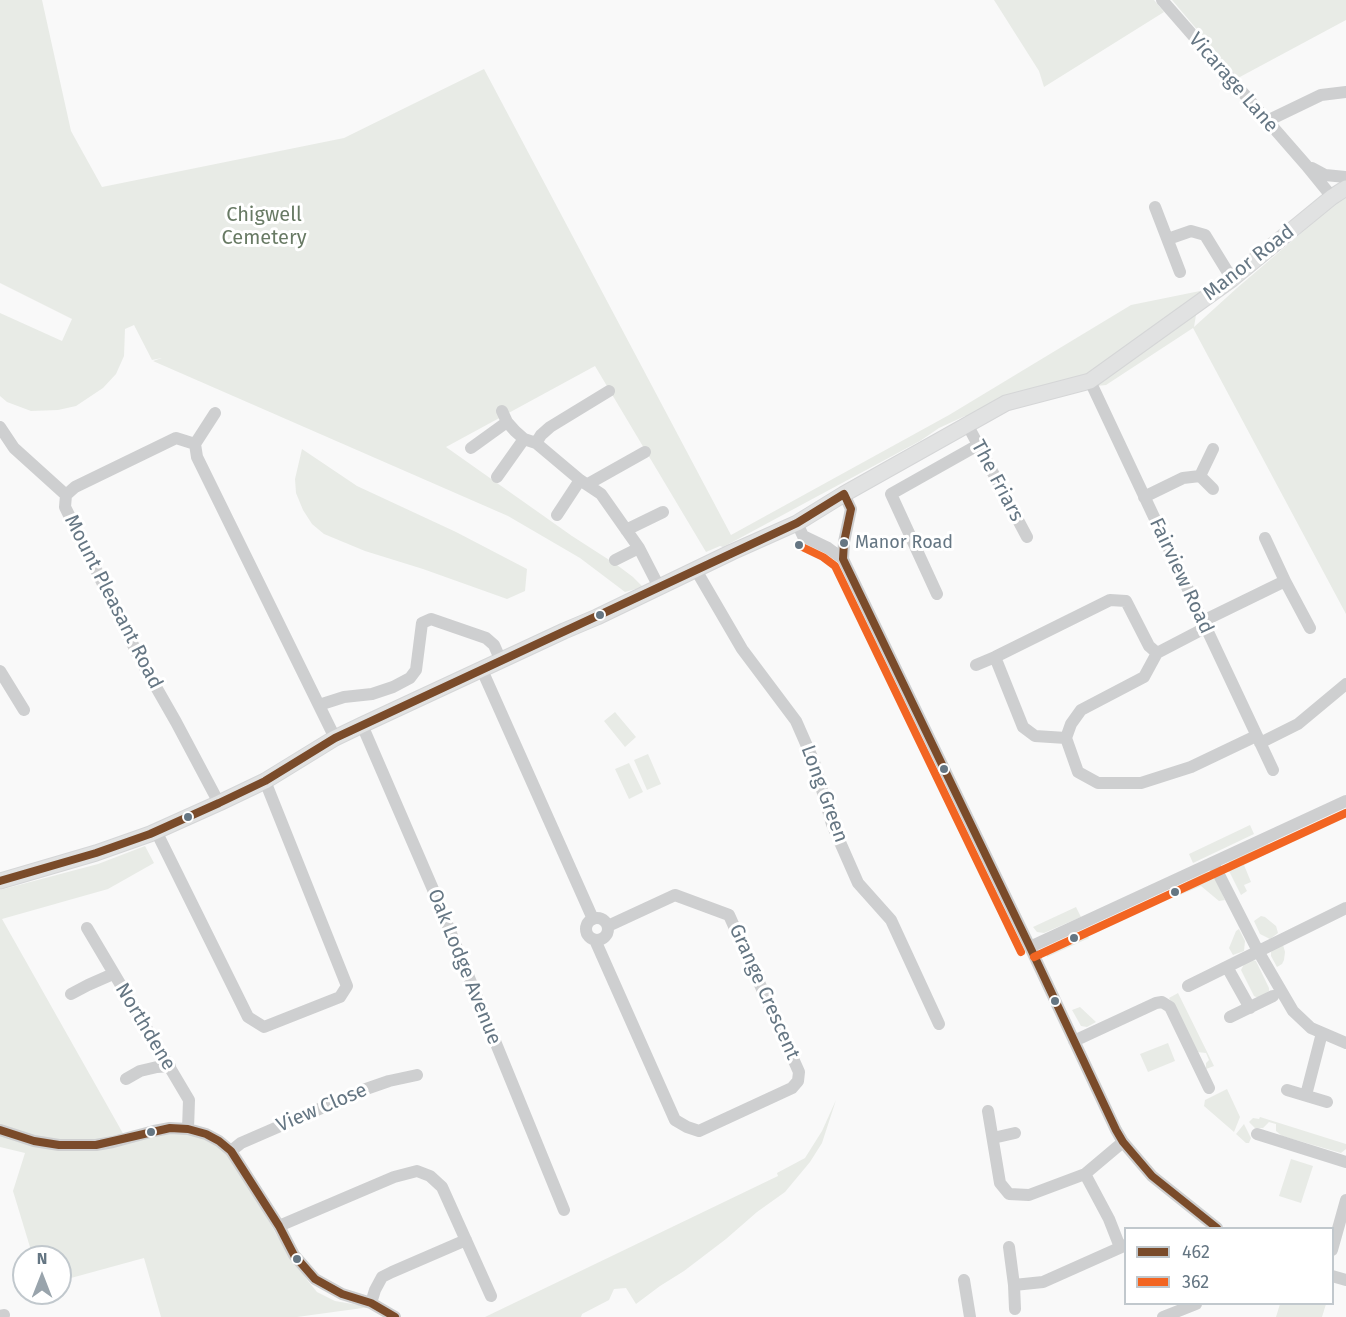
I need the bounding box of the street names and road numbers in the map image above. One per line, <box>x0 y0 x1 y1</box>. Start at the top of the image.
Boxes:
street label: Vicarage Lane <box>1183 28 1283 138</box>
street label: Manor Road <box>1199 220 1299 306</box>
street label: The Friars <box>966 436 1028 526</box>
street label: Mount Pleasant Road <box>59 511 167 693</box>
street label: Fairview Road <box>1144 514 1218 638</box>
street label: Long Green <box>795 742 853 846</box>
street label: Oak Lodge Avenue <box>422 886 506 1048</box>
street label: Grange Crescent <box>723 921 805 1063</box>
street label: Northdene <box>110 979 180 1075</box>
street label: View Close <box>273 1078 371 1138</box>

